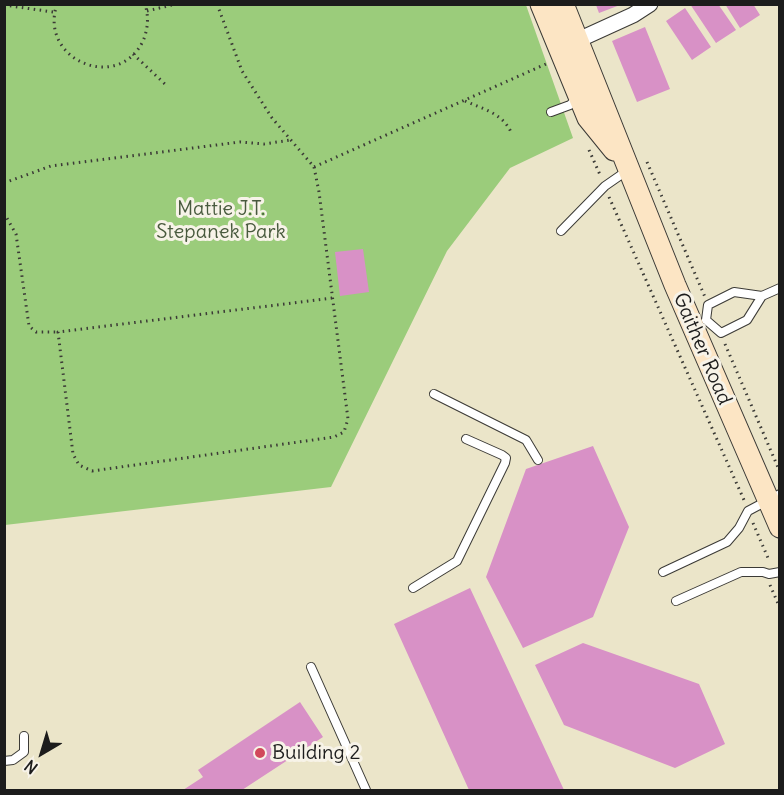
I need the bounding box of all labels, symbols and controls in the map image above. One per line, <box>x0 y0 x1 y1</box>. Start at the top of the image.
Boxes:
park label: Mattie J.T. Stepanek Park <box>156 197 286 244</box>
street label: Gaither Road <box>668 289 736 409</box>
north arrow <box>12 723 72 783</box>
place label: Building 2 <box>272 741 360 765</box>
marker: Building 2 <box>253 746 267 760</box>
text: N <box>20 756 41 778</box>

